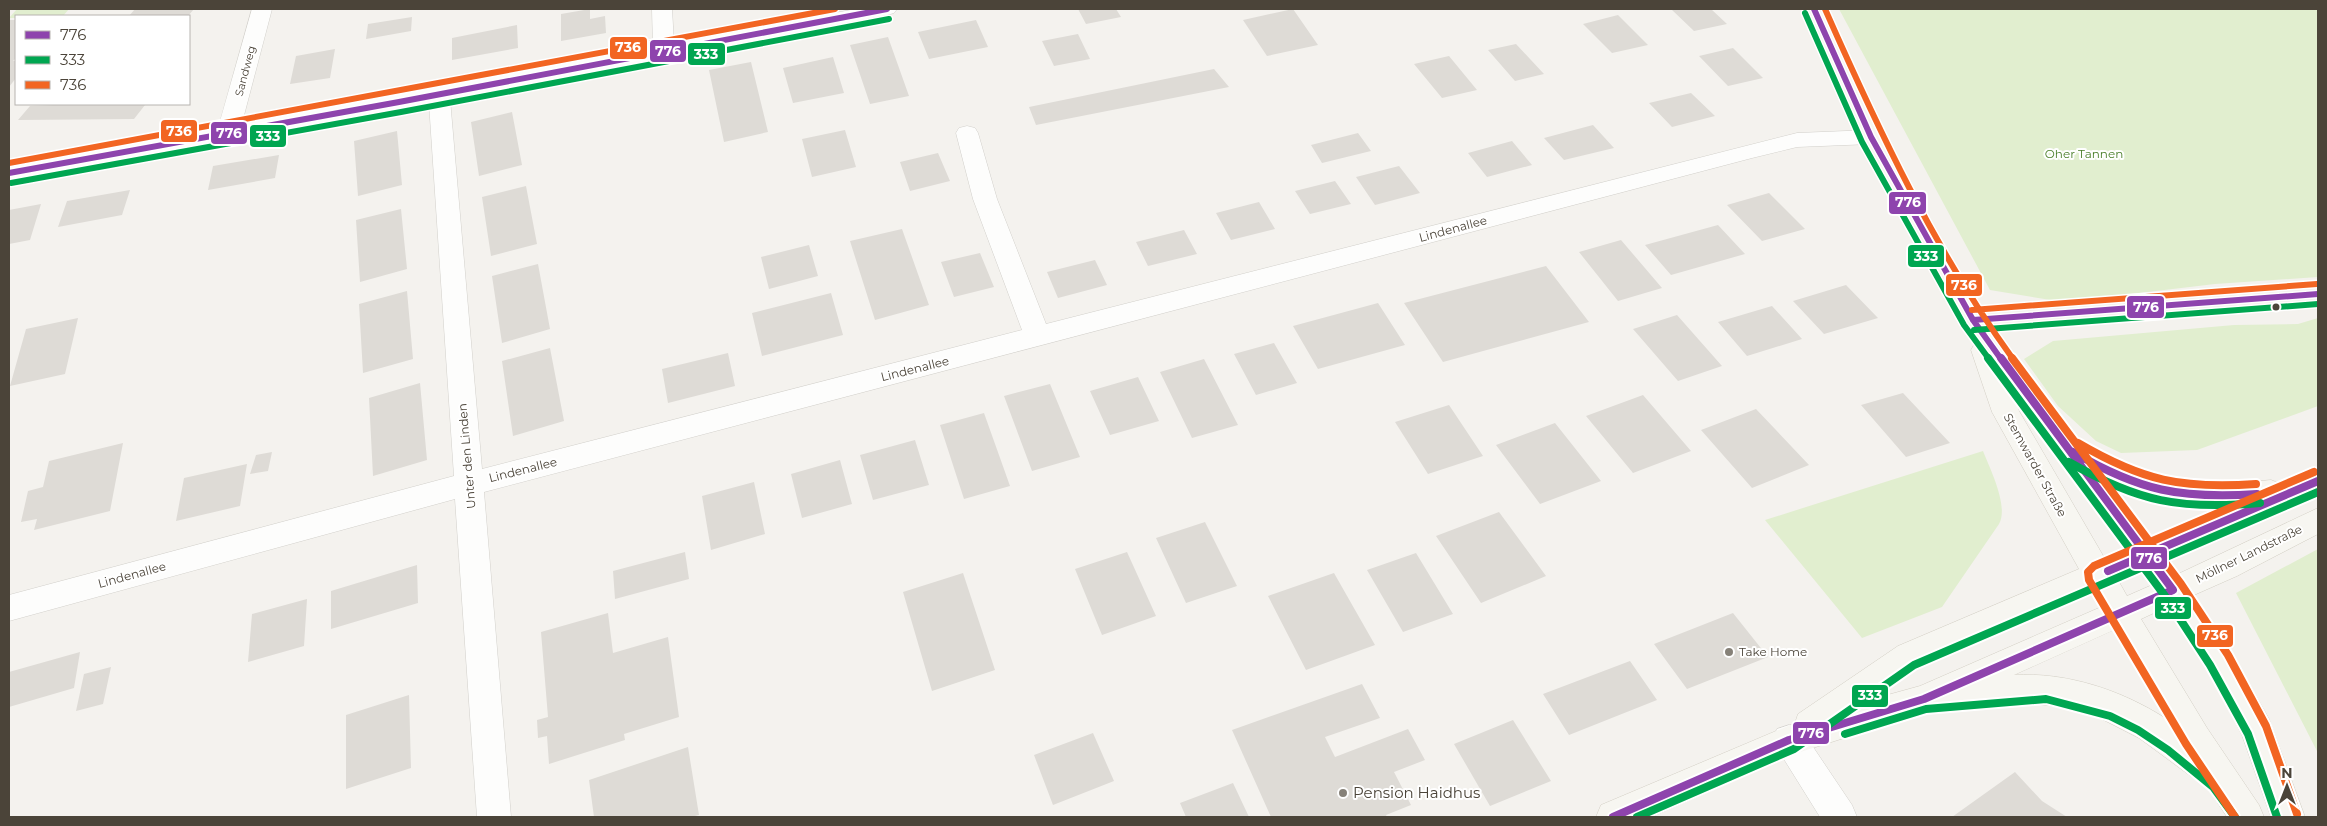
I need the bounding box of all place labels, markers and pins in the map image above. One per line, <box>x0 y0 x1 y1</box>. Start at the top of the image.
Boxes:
unlabelled marker <box>2271 302 2281 312</box>
place label: Take Home <box>1739 644 1807 659</box>
marker: Take Home <box>1723 646 1735 658</box>
place label: Pension Haidhus <box>1353 783 1480 802</box>
marker: Pension Haidhus <box>1337 787 1349 799</box>

